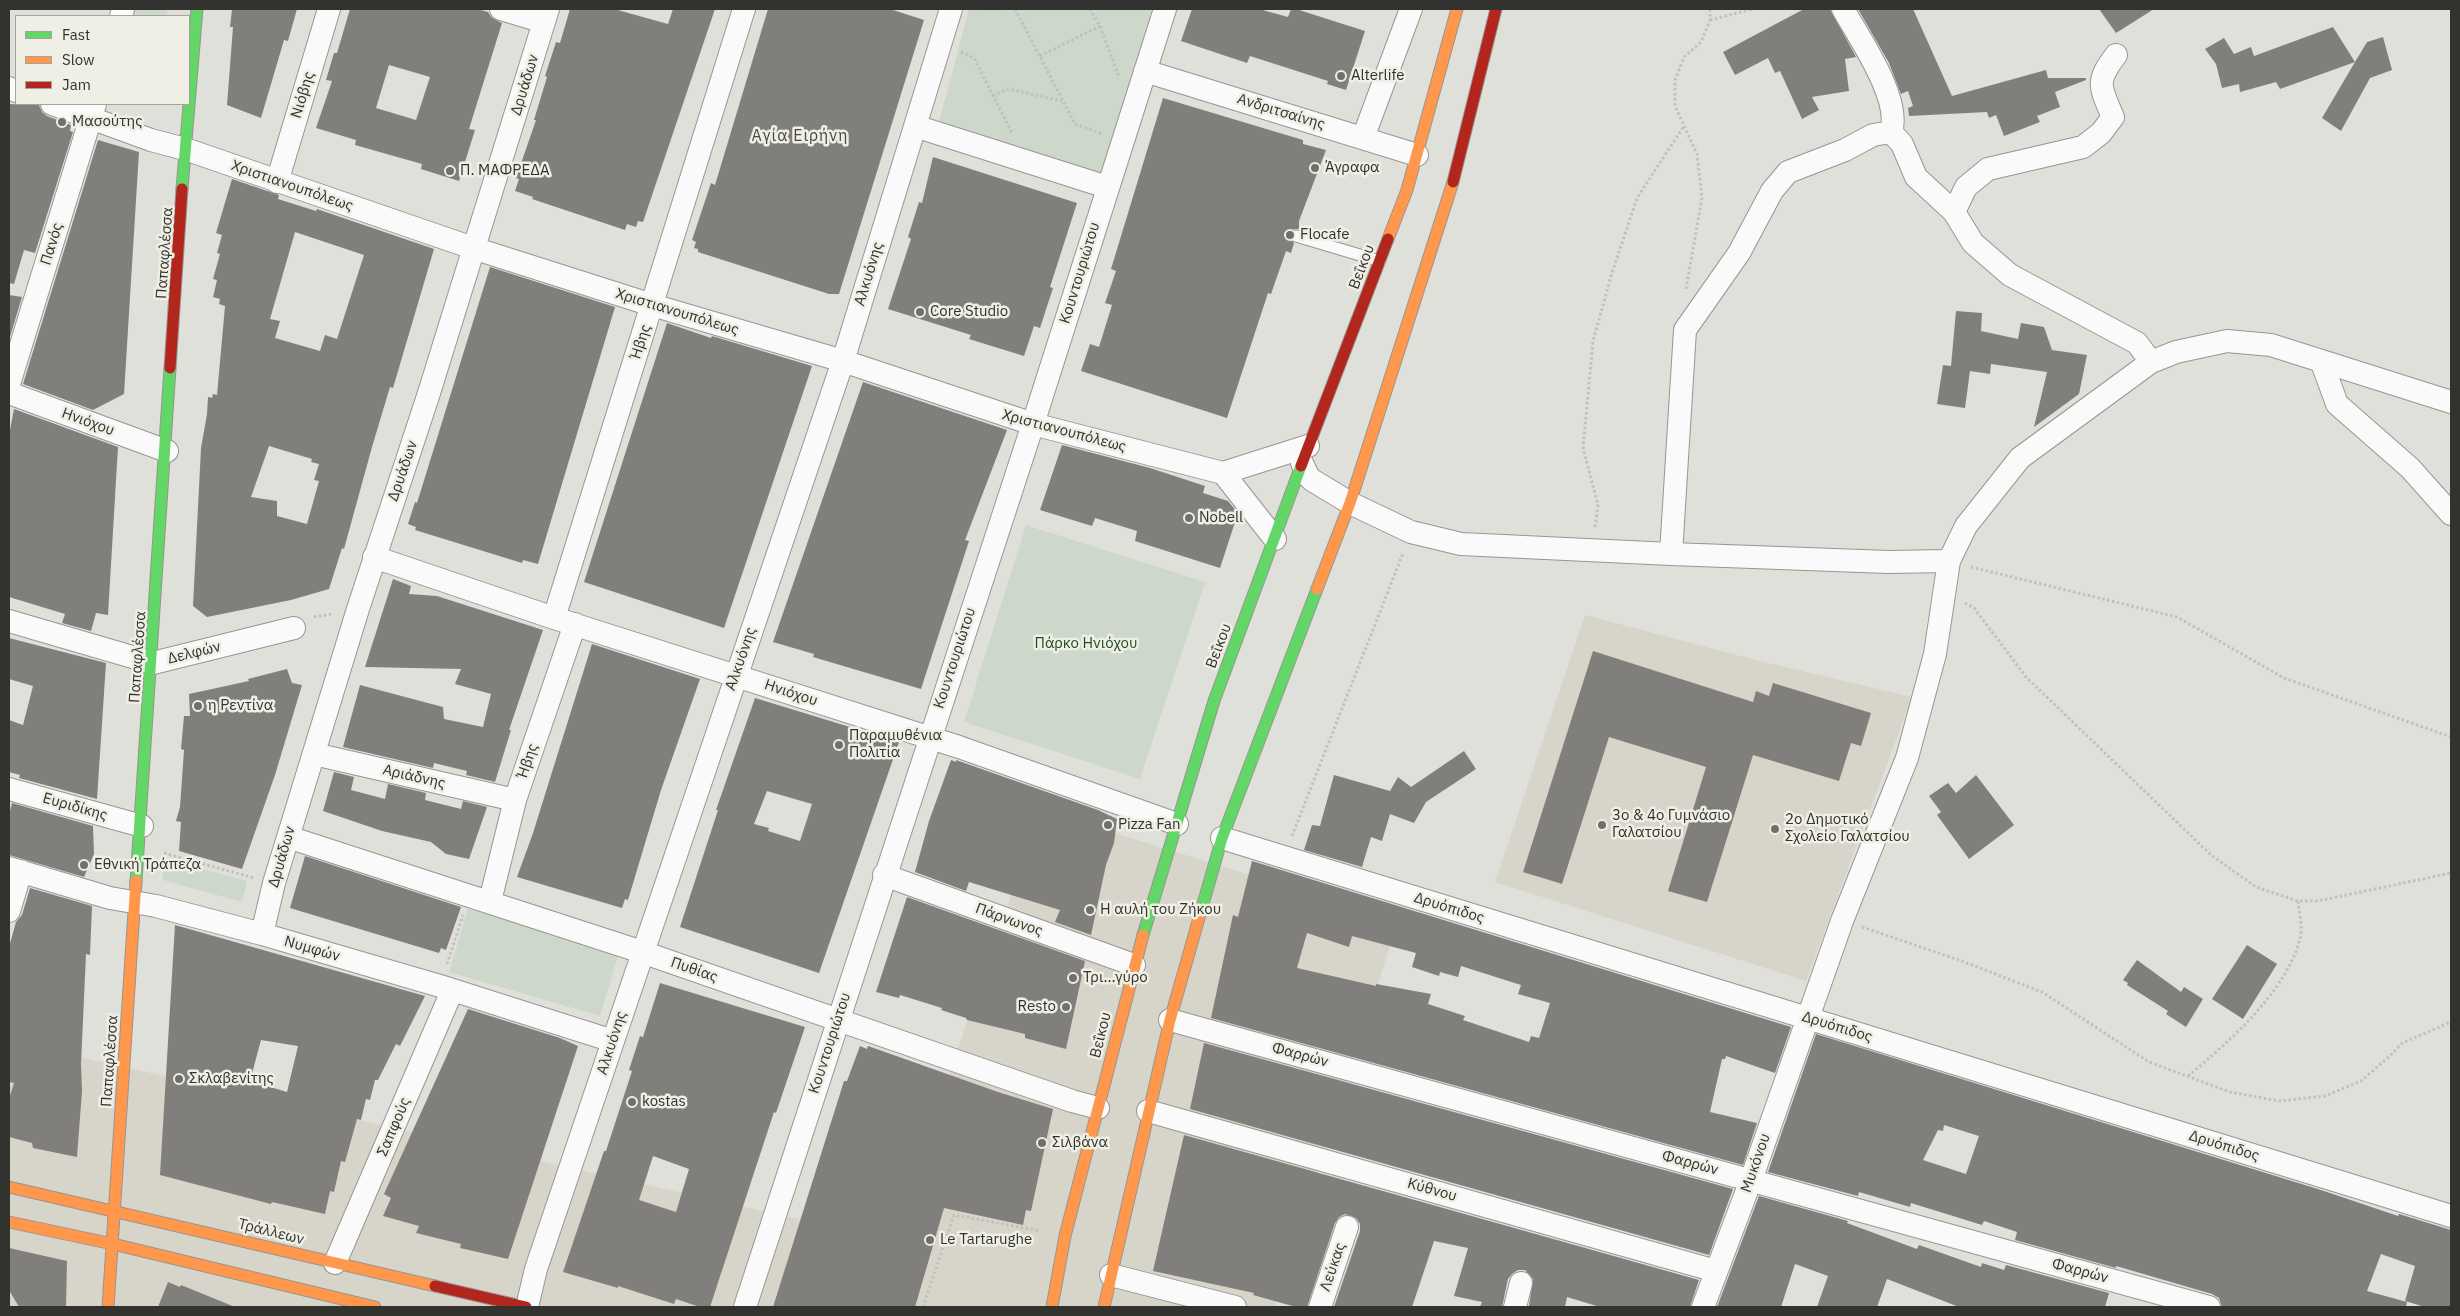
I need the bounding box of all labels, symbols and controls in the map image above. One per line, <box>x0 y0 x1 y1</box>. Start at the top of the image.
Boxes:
legend <box>15 15 190 105</box>
text: Fast <box>62 25 90 44</box>
text: Slow <box>62 50 95 69</box>
street label: Δρυάδων <box>507 52 543 118</box>
place label: Alterlife <box>1351 67 1404 85</box>
street label: Νιόβης <box>287 69 319 121</box>
marker: Alterlife <box>1335 70 1347 82</box>
text: Jam <box>62 75 91 94</box>
street label: Ανδριτσαίνης <box>1235 90 1327 134</box>
place label: Μασούτης <box>72 113 142 131</box>
marker: Μασούτης <box>56 116 68 128</box>
district label: Αγία Ειρήνη <box>750 126 850 146</box>
street label: Χριστιανουπόλεως <box>229 157 355 215</box>
place label: Άγραφα <box>1325 159 1380 177</box>
place label: Π. ΜΑΦΡΕΔΑ <box>460 162 550 180</box>
marker: Άγραφα <box>1309 162 1321 174</box>
marker: Π. ΜΑΦΡΕΔΑ <box>444 165 456 177</box>
street label: Παπαφλέσσα <box>153 207 177 299</box>
street label: Κουντουριώτου <box>1056 220 1104 326</box>
street label: Πανός <box>37 221 67 267</box>
place label: Flocafe <box>1300 226 1349 244</box>
marker: Flocafe <box>1284 229 1296 241</box>
street label: Αλκυόνης <box>851 240 887 308</box>
street label: Βεΐκου <box>1345 242 1379 292</box>
street label: Χριστιανουπόλεως <box>613 285 741 339</box>
place label: Core Studio <box>930 303 1008 321</box>
marker: Core Studio <box>914 306 926 318</box>
street label: Ήβης <box>627 322 655 362</box>
street label: Ηνιόχου <box>59 404 117 440</box>
street label: Χριστιανουπόλεως <box>1000 406 1128 456</box>
street label: Δρυάδων <box>384 438 422 504</box>
place label: Nobell <box>1199 509 1243 527</box>
marker: Nobell <box>1183 512 1195 524</box>
street label: Κουντουριώτου <box>930 605 980 711</box>
street label: Παπαφλέσσα <box>126 611 150 703</box>
street label: Βεΐκου <box>1202 621 1236 671</box>
street label: Αλκυόνης <box>722 625 760 693</box>
park label: Πάρκο Ηνιόχου <box>1034 635 1138 653</box>
street label: Δελφών <box>166 638 222 668</box>
street label: Ηνιόχου <box>762 676 820 710</box>
place label: η Ρεντίνα <box>208 697 273 715</box>
marker: η Ρεντίνα <box>192 700 204 712</box>
place label: Παραμυθένια Πολιτία <box>849 727 942 762</box>
marker: Παραμυθένια Πολιτία <box>833 739 845 751</box>
street label: Ήβης <box>514 741 542 781</box>
street label: Αριάδνης <box>381 761 447 793</box>
street label: Ευριδίκης <box>41 789 109 825</box>
place label: 3ο & 4ο Γυμνάσιο Γαλατσίου <box>1612 807 1730 842</box>
place label: 2ο Δημοτικό Σχολείο Γαλατσίου <box>1785 811 1910 846</box>
place label: Pizza Fan <box>1118 816 1181 834</box>
marker: Pizza Fan <box>1102 819 1114 831</box>
marker: 3ο & 4ο Γυμνάσιο Γαλατσίου <box>1596 819 1608 831</box>
marker: 2ο Δημοτικό Σχολείο Γαλατσίου <box>1769 823 1781 835</box>
street label: Δρυάδων <box>265 824 299 890</box>
place label: Εθνική Τράπεζα <box>94 856 201 874</box>
marker: Εθνική Τράπεζα <box>78 859 90 871</box>
street label: Δρυόπιδος <box>1412 889 1486 927</box>
street label: Πάρνωνος <box>973 900 1045 940</box>
place label: Η αυλή του Ζήκου <box>1100 901 1221 919</box>
marker: Η αυλή του Ζήκου <box>1084 904 1096 916</box>
street label: Νυμφών <box>282 932 342 966</box>
street label: Πυθίας <box>668 954 720 986</box>
place label: Τρι...γύρο <box>1083 969 1148 987</box>
marker: Τρι...γύρο <box>1067 972 1079 984</box>
street label: Κουντουριώτου <box>805 990 855 1096</box>
place label: Resto <box>1018 998 1056 1016</box>
marker: Resto <box>1060 1001 1072 1013</box>
street label: Δρυόπιδος <box>1800 1008 1874 1046</box>
street label: Αλκυόνης <box>593 1009 631 1077</box>
street label: Βεΐκου <box>1087 1010 1115 1060</box>
street label: Παπαφλέσσα <box>98 1015 122 1107</box>
street label: Φαρρών <box>1270 1039 1330 1071</box>
place label: Σκλαβενίτης <box>189 1070 274 1088</box>
marker: Σκλαβενίτης <box>173 1073 185 1085</box>
place label: kostas <box>642 1093 686 1111</box>
street label: Σαπφούς <box>374 1095 414 1159</box>
marker: kostas <box>626 1096 638 1108</box>
street label: Δρυόπιδος <box>2187 1127 2261 1165</box>
street label: Μυκόνου <box>1738 1131 1774 1195</box>
place label: Σιλβάνα <box>1052 1134 1108 1152</box>
marker: Σιλβάνα <box>1036 1137 1048 1149</box>
street label: Φαρρών <box>1660 1147 1720 1179</box>
street label: Κύθνου <box>1405 1174 1459 1206</box>
street label: Τράλλεων <box>236 1215 306 1249</box>
place label: Le Tartarughe <box>940 1231 1032 1249</box>
marker: Le Tartarughe <box>924 1234 936 1246</box>
street label: Λεύκας <box>1316 1240 1350 1294</box>
street label: Φαρρών <box>2050 1255 2110 1287</box>

